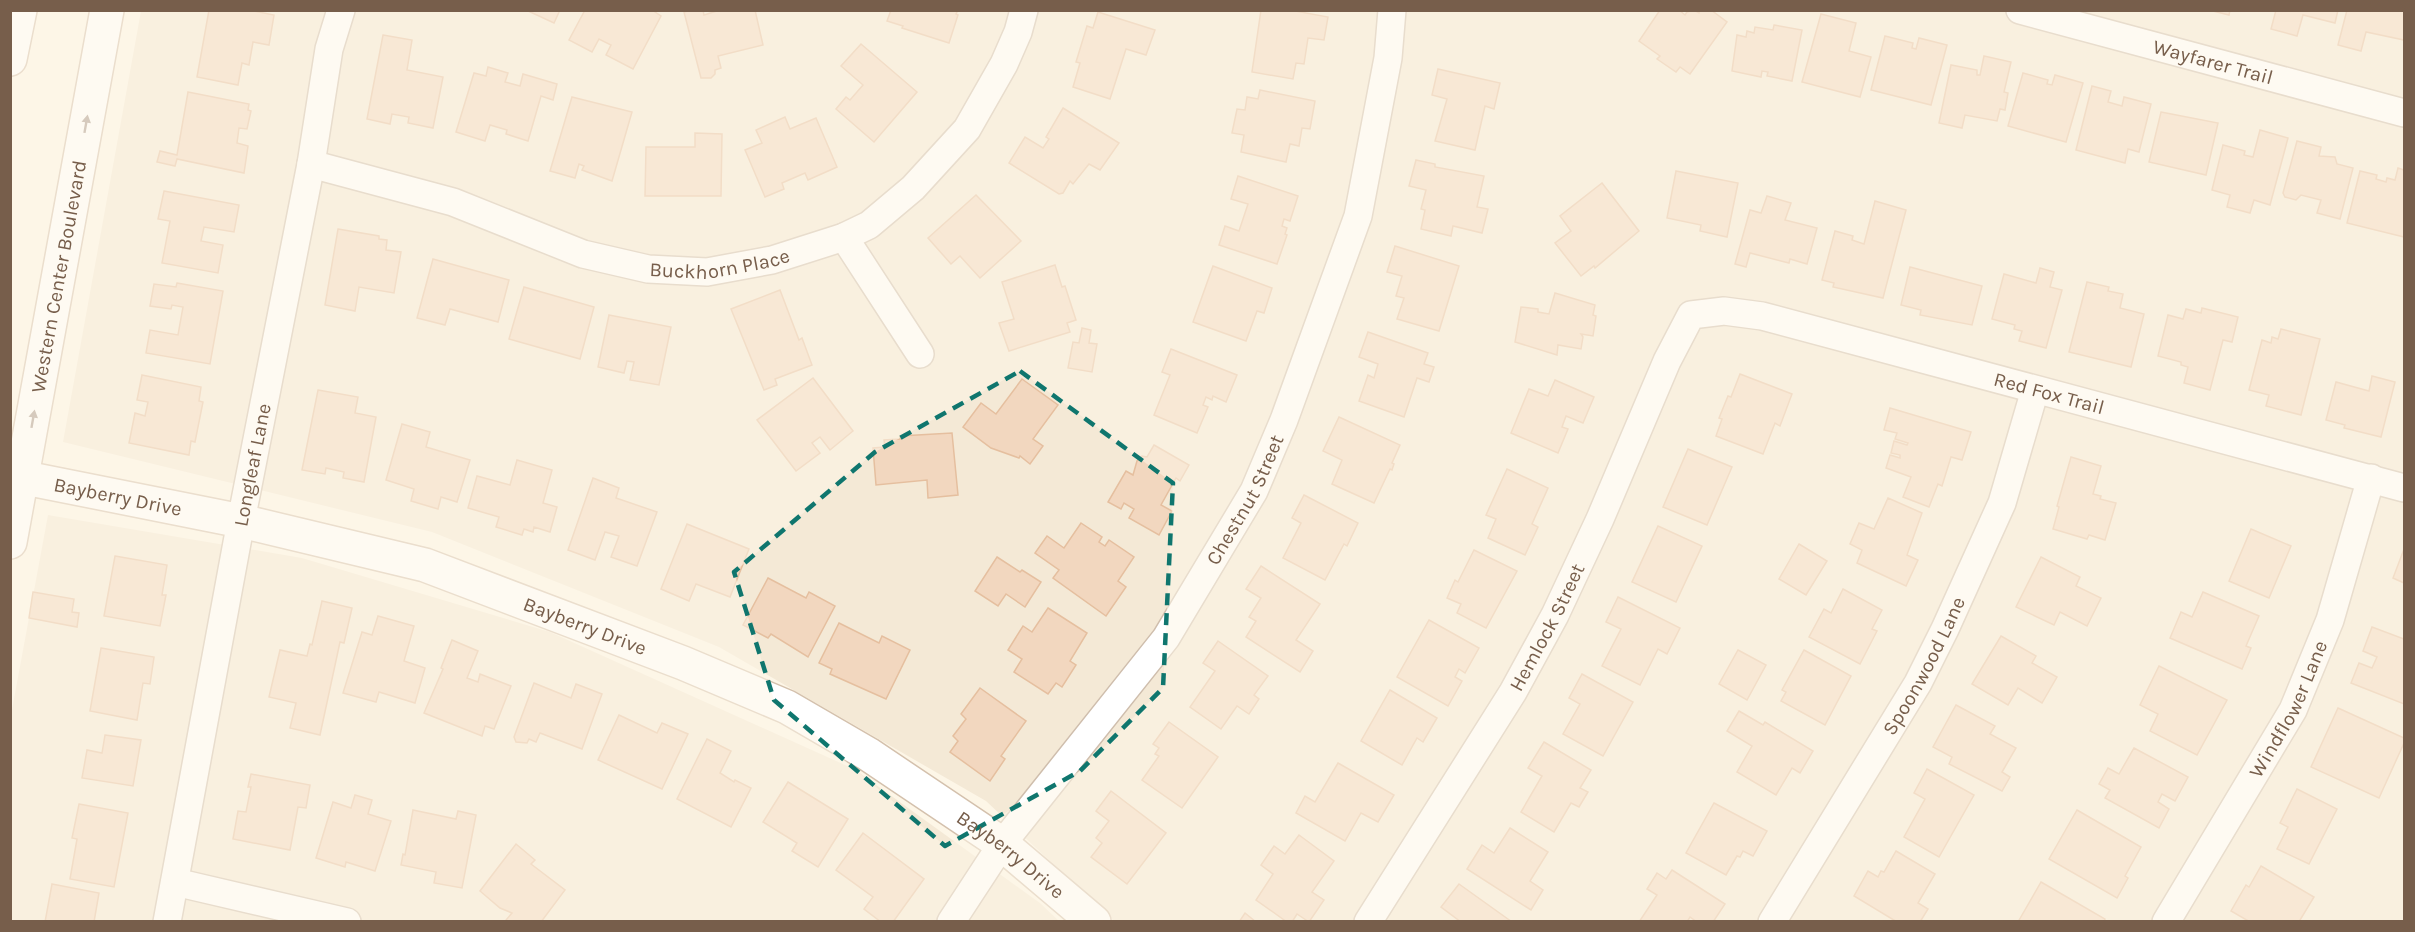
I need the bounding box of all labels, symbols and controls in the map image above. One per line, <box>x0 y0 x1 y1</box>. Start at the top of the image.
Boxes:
street label: Wayfarer Trail <box>2150 35 2276 89</box>
one-way arrow <box>82 115 91 134</box>
street label: Western Center Boulevard <box>26 158 91 395</box>
street label: Buckhorn Place <box>649 244 793 284</box>
street label: Red Fox Trail <box>1991 368 2107 419</box>
street label: Longleaf Lane <box>229 401 276 528</box>
one-way arrow <box>29 410 38 429</box>
street label: Chestnut Street <box>1201 431 1289 569</box>
street label: Bayberry Drive <box>52 473 184 521</box>
street label: Hemlock Street <box>1505 560 1590 695</box>
street label: Bayberry Drive <box>520 592 650 660</box>
street label: Spoonwood Lane <box>1878 593 1970 739</box>
street label: Windflower Lane <box>2244 637 2332 782</box>
street label: Bayberry Drive <box>952 806 1069 904</box>

